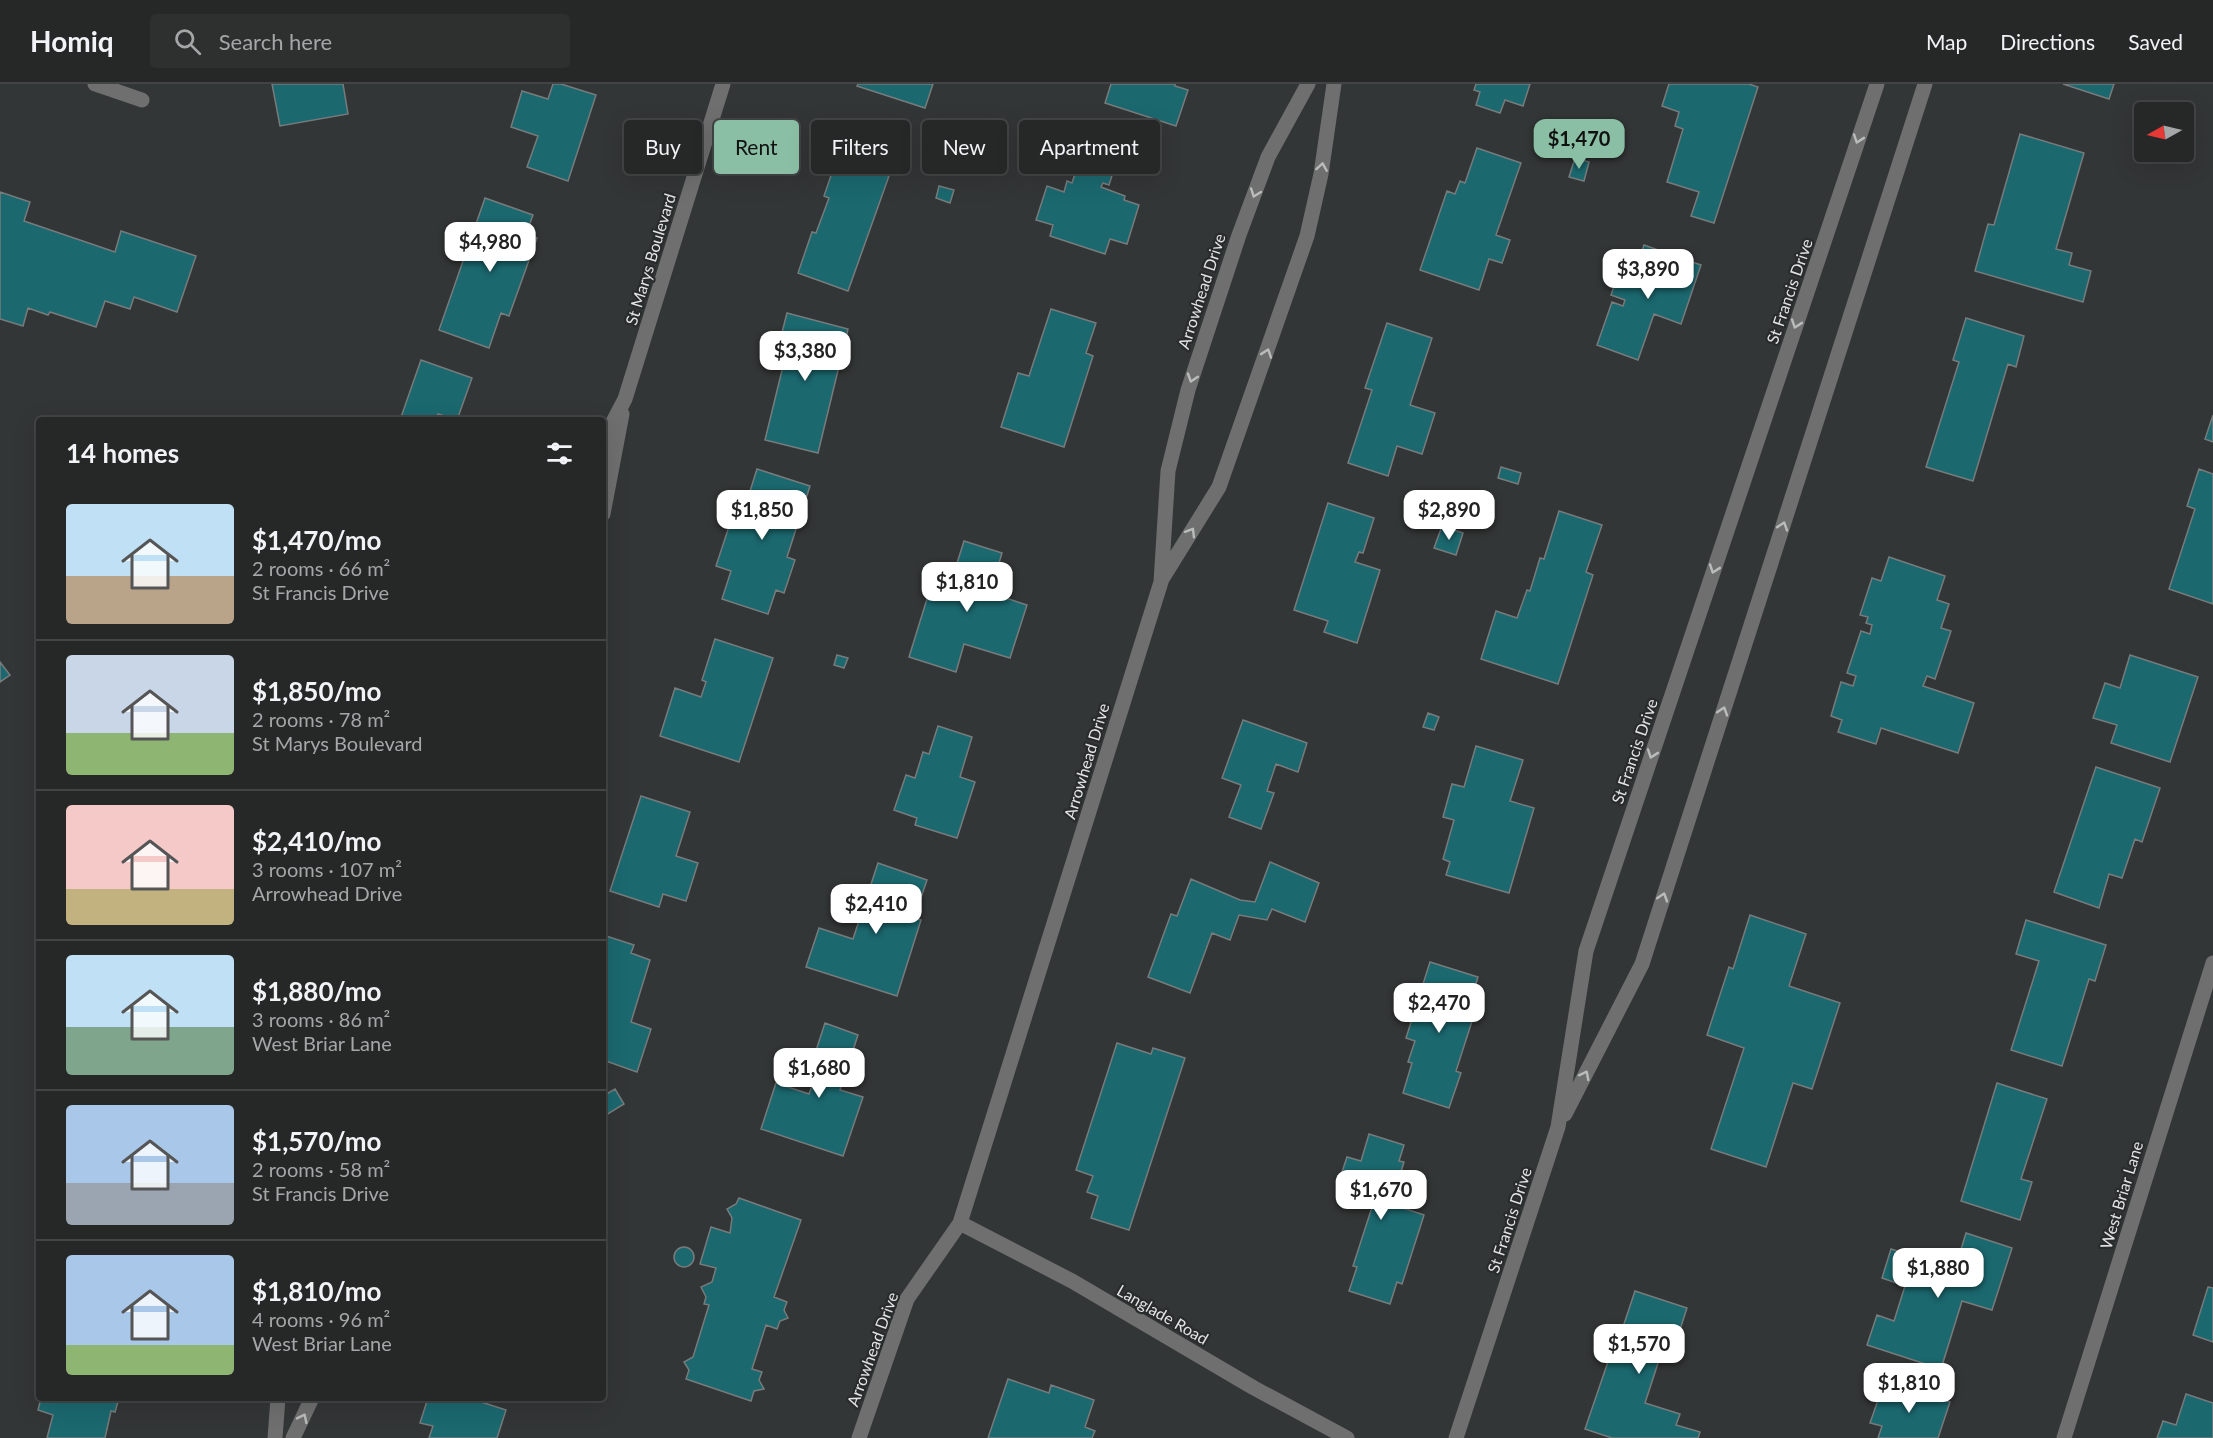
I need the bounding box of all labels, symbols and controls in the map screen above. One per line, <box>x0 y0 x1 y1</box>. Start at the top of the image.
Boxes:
search box <box>150 14 570 68</box>
text: Homiq <box>30 24 114 58</box>
icon: search <box>171 25 204 58</box>
text: Search here <box>219 28 332 55</box>
text: Map <box>1926 29 1967 54</box>
text: Directions <box>2000 29 2095 54</box>
text: Saved <box>2128 29 2183 54</box>
north arrow <box>2134 102 2194 162</box>
map controls <box>2134 102 2194 162</box>
pin: $1,470 <box>1530 119 1628 170</box>
chip: Buy <box>624 120 702 174</box>
chip: Rent <box>714 120 799 174</box>
chip: Filters <box>811 120 910 174</box>
chip: New <box>922 120 1007 174</box>
chip: Apartment <box>1019 120 1160 174</box>
text: $1,470 <box>1548 126 1610 150</box>
one-way arrow <box>1853 134 1866 144</box>
one-way arrow <box>1316 162 1328 171</box>
one-way arrow <box>1249 187 1262 198</box>
street label: St Marys Boulevard <box>621 191 679 327</box>
pin: $4,980 <box>441 222 539 273</box>
text: $4,980 <box>459 229 521 253</box>
street label: Arrowhead Drive <box>1173 231 1229 351</box>
street label: St Francis Drive <box>1762 236 1816 346</box>
pin: $3,890 <box>1599 249 1697 300</box>
text: $3,890 <box>1617 256 1679 280</box>
one-way arrow <box>1791 318 1804 329</box>
pin: $3,380 <box>756 331 854 382</box>
text: $3,380 <box>774 338 836 362</box>
one-way arrow <box>1259 348 1272 359</box>
one-way arrow <box>1187 372 1199 383</box>
text: 14 homes <box>66 437 179 469</box>
icon: filters <box>543 437 576 470</box>
pin: $1,850 <box>713 490 811 541</box>
pin: $2,890 <box>1400 490 1498 541</box>
text: $1,850 <box>731 497 793 521</box>
text: $2,890 <box>1418 497 1480 521</box>
one-way arrow <box>1775 521 1788 532</box>
text: $1,470/mo <box>252 524 382 556</box>
icon: home <box>114 528 186 600</box>
one-way arrow <box>1184 528 1196 538</box>
text: 2 rooms · 66 m² <box>252 556 390 580</box>
pin: $1,810 <box>918 562 1016 613</box>
one-way arrow <box>1709 563 1721 574</box>
text: $1,810 <box>936 569 998 593</box>
text: St Francis Drive <box>252 580 389 604</box>
text: $1,850/mo <box>252 675 382 707</box>
icon: home <box>114 679 186 751</box>
street label: St Francis Drive <box>1607 696 1661 806</box>
street label: Arrowhead Drive <box>1059 701 1113 821</box>
one-way arrow <box>1716 706 1728 717</box>
text: 2 rooms · 78 m² <box>252 707 390 731</box>
text: St Marys Boulevard <box>252 731 423 755</box>
one-way arrow <box>1647 748 1659 759</box>
text: $2,410/mo <box>252 825 382 857</box>
icon: home <box>114 829 186 901</box>
text: 3 rooms · 107 m² <box>252 857 402 881</box>
text: Arrowhead Drive <box>252 881 402 905</box>
pin: $2,410 <box>827 884 925 935</box>
text: $2,410 <box>845 891 907 915</box>
one-way arrow <box>1656 892 1669 903</box>
text: $1,880/mo <box>252 975 382 1007</box>
icon: home <box>114 979 186 1051</box>
pin: $2,470 <box>1390 983 1488 1034</box>
text: $2,470 <box>1408 990 1470 1014</box>
text: 3 rooms · 86 m² <box>252 1007 390 1031</box>
text: West Briar Lane <box>252 1031 392 1055</box>
pin: $1,680 <box>770 1048 868 1099</box>
text: $1,680 <box>788 1055 850 1079</box>
one-way arrow <box>1578 1071 1589 1081</box>
text: $1,570/mo <box>252 1125 382 1157</box>
icon: home <box>114 1129 186 1201</box>
street label: West Briar Lane <box>2096 1139 2146 1251</box>
text: 2 rooms · 58 m² <box>252 1157 390 1181</box>
street label: St Francis Drive <box>1483 1165 1535 1275</box>
pin: $1,670 <box>1332 1170 1430 1221</box>
text: $1,670 <box>1350 1177 1412 1201</box>
text: St Francis Drive <box>252 1181 389 1205</box>
pin: $1,880 <box>1889 1248 1987 1299</box>
text: $1,880 <box>1907 1255 1969 1279</box>
text: $1,810/mo <box>252 1275 382 1307</box>
icon: home <box>114 1279 186 1351</box>
street label: Langlade Road <box>1114 1280 1212 1348</box>
street label: Arrowhead Drive <box>843 1289 901 1409</box>
text: 4 rooms · 96 m² <box>252 1307 390 1331</box>
pin: $1,570 <box>1590 1324 1688 1375</box>
text: West Briar Lane <box>252 1331 392 1355</box>
text: $1,570 <box>1608 1331 1670 1355</box>
pin: $1,810 <box>1860 1363 1958 1414</box>
text: $1,810 <box>1878 1370 1940 1394</box>
one-way arrow <box>295 1413 307 1424</box>

